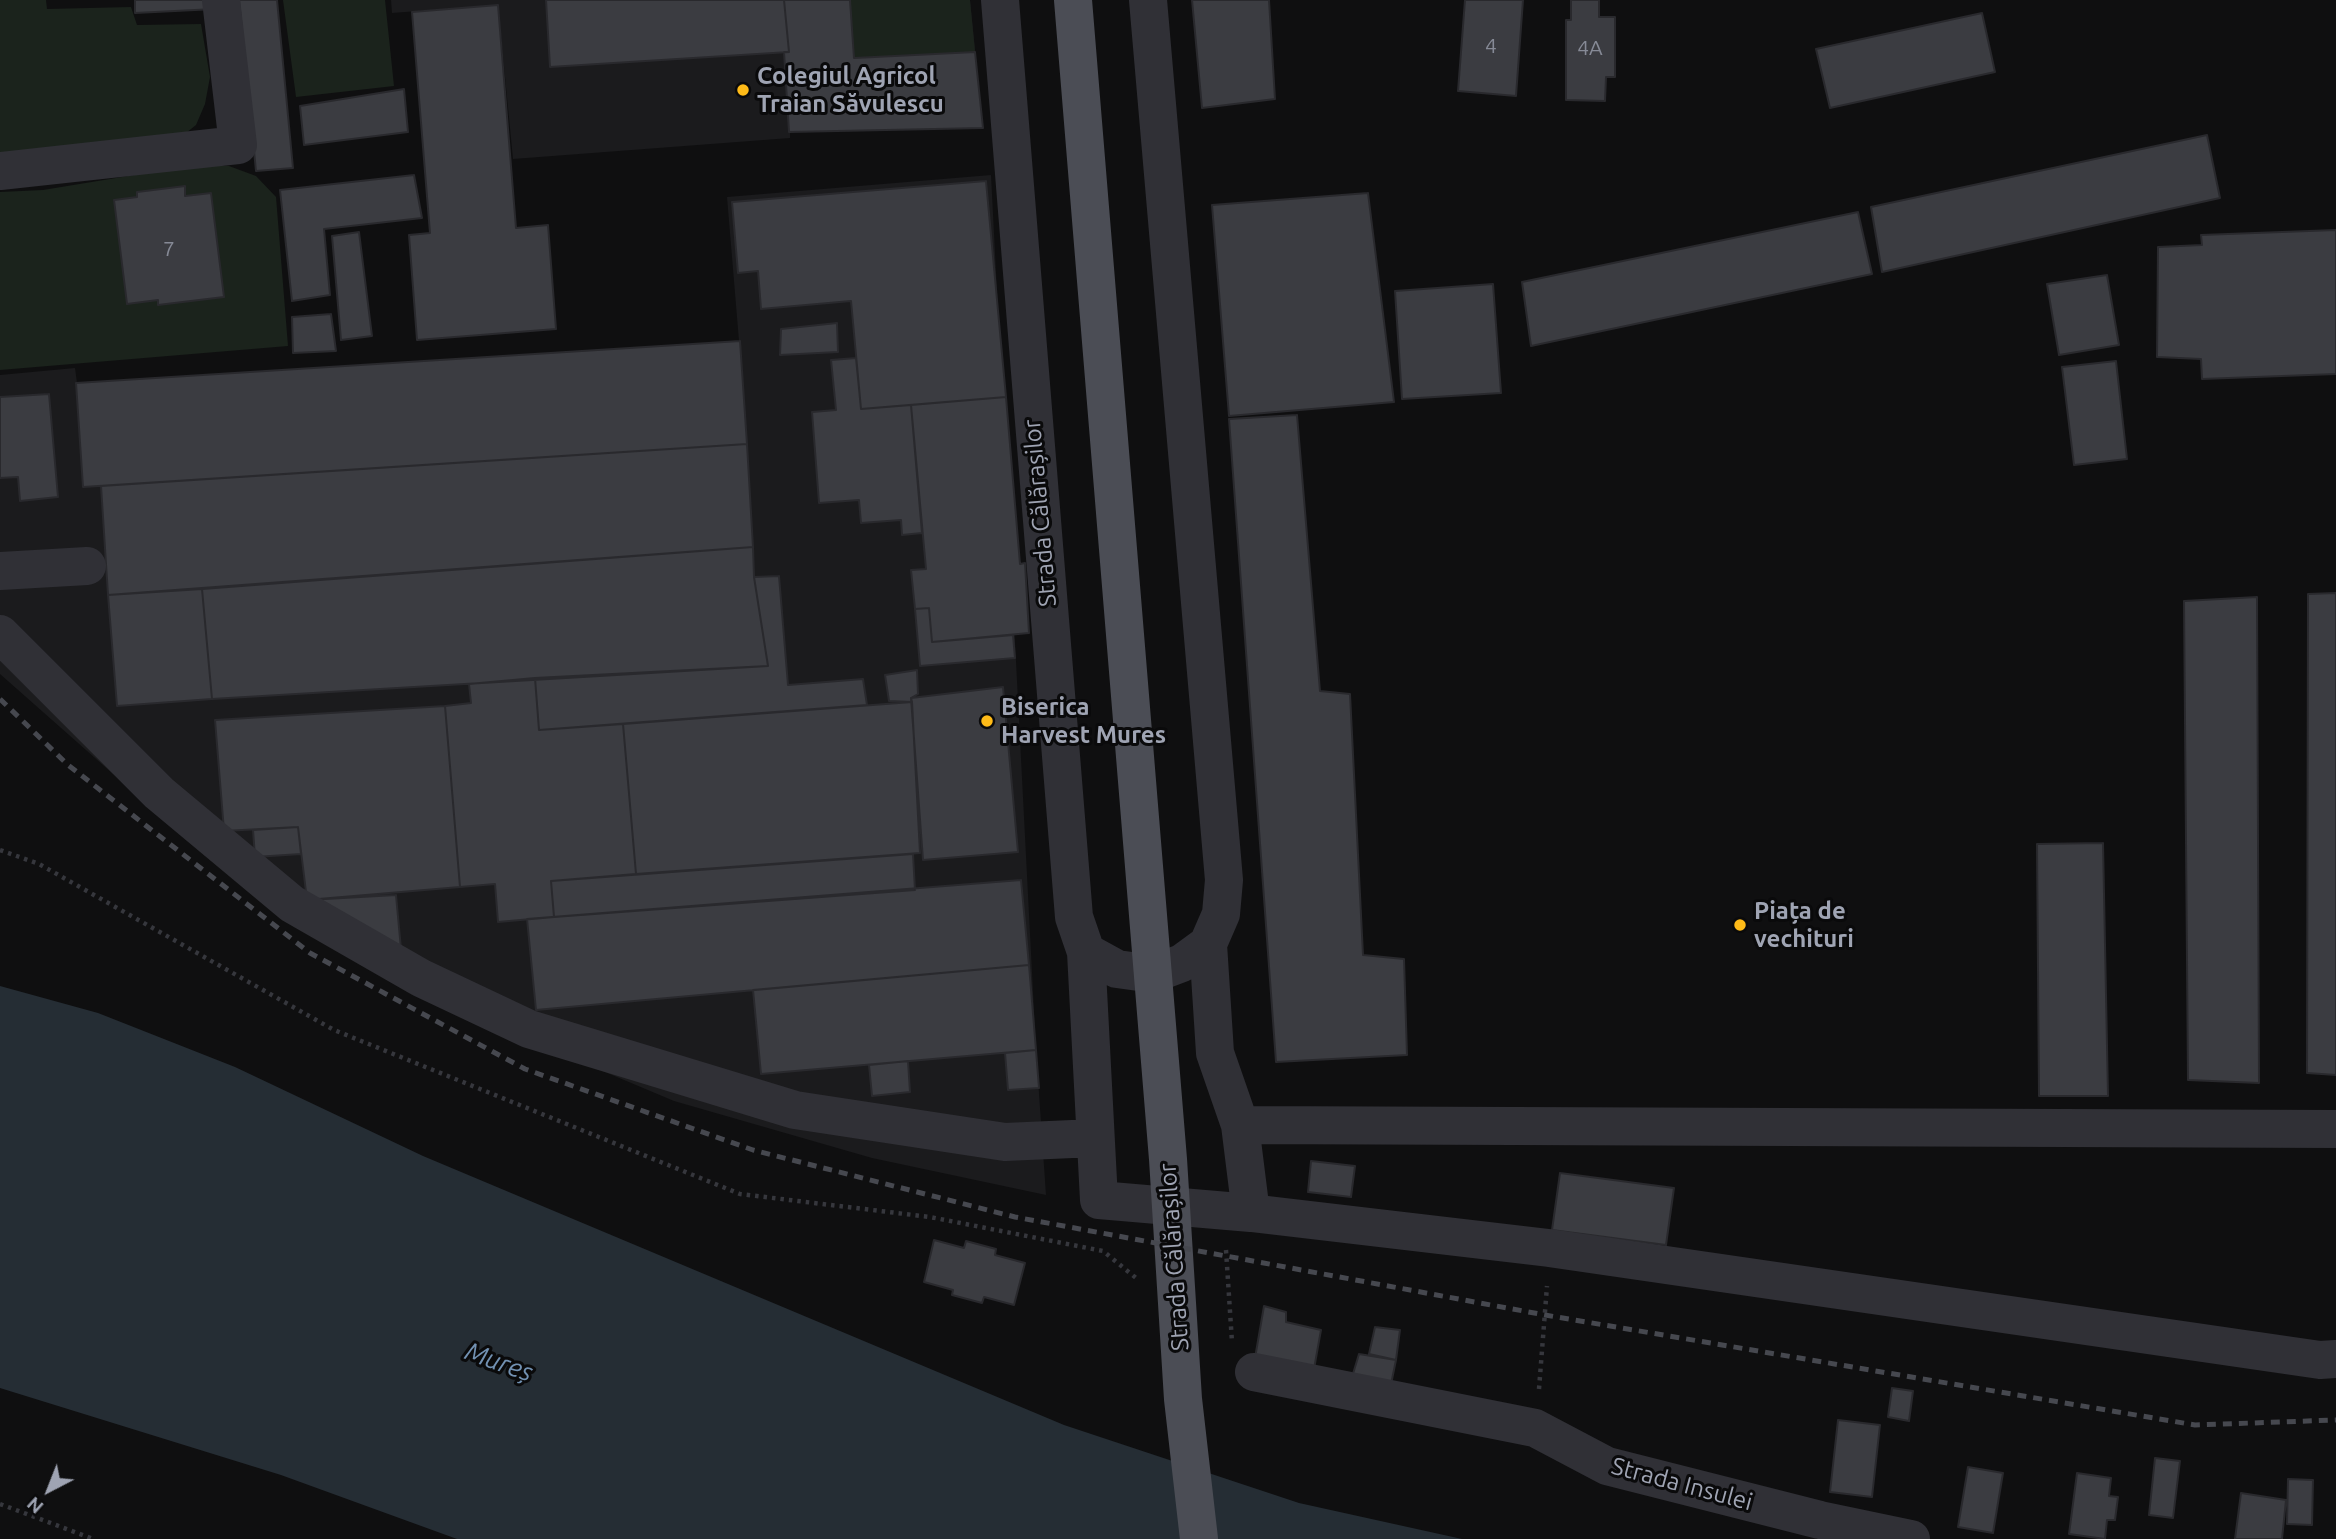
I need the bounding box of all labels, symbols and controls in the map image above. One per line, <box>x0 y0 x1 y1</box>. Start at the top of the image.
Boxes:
house number: 4 <box>1485 33 1497 59</box>
house number: 4A <box>1577 35 1603 61</box>
place label: Colegiul Agricol Traian Săvulescu <box>757 62 944 118</box>
marker: Colegiul Agricol Traian Săvulescu <box>735 82 751 98</box>
house number: 7 <box>163 236 175 262</box>
street label: Strada Călărașilor <box>1017 418 1063 608</box>
place label: Biserica Harvest Mures <box>1001 693 1166 749</box>
marker: Biserica Harvest Mures <box>979 713 995 729</box>
place label: Piața de vechituri <box>1754 897 1854 953</box>
marker: Piața de vechituri <box>1732 917 1748 933</box>
street label: Strada Călărașilor <box>1153 1162 1195 1352</box>
water label: Mureș <box>461 1335 537 1389</box>
street label: Strada Insulei <box>1608 1451 1756 1517</box>
north arrow <box>14 1455 84 1525</box>
text: N <box>22 1493 48 1519</box>

